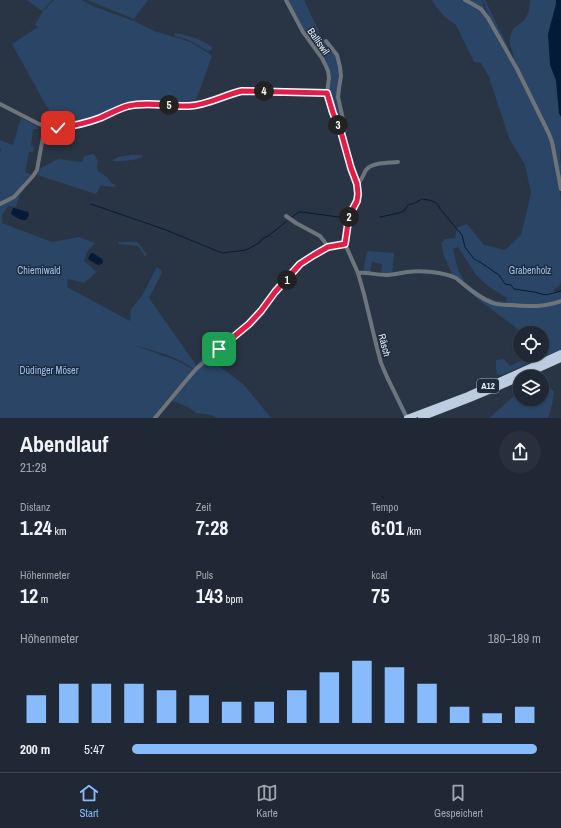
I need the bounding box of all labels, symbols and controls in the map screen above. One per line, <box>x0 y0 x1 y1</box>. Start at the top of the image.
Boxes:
street label: Balliswil <box>305 25 333 57</box>
pin: 4 <box>254 81 274 101</box>
text: 4 <box>261 84 267 98</box>
pin: 5 <box>159 95 179 115</box>
text: 5 <box>166 98 172 112</box>
pin <box>41 111 75 145</box>
pin: 3 <box>328 115 348 135</box>
icon: check <box>47 117 69 139</box>
text: 3 <box>335 118 341 132</box>
pin: 2 <box>339 207 359 227</box>
text: 2 <box>346 210 352 224</box>
park label: Chiemiwald <box>17 264 61 277</box>
park label: Grabenholz <box>509 264 551 277</box>
pin: 1 <box>277 270 297 290</box>
text: 1 <box>284 273 290 287</box>
map controls <box>513 326 549 406</box>
button: locate <box>513 326 549 362</box>
pin <box>202 332 236 366</box>
street label: Räsch <box>375 332 394 358</box>
icon: arrive <box>208 338 230 360</box>
park label: Düdinger Möser <box>20 364 79 377</box>
button: layers <box>513 370 549 406</box>
road number: A12 <box>477 379 499 393</box>
text: Abendlauf <box>20 429 108 459</box>
button: share <box>499 431 541 473</box>
text: 21:28 <box>20 459 47 476</box>
text: Distanz <box>20 500 51 514</box>
text: Zeit <box>196 500 211 514</box>
text: Tempo <box>371 500 398 514</box>
text: 1.24 <box>20 514 52 541</box>
text: 7:28 <box>196 514 228 541</box>
text: 6:01 <box>371 514 404 541</box>
text: km <box>52 524 66 538</box>
text: /km <box>404 524 421 538</box>
text: Höhenmeter <box>20 568 70 582</box>
text: Puls <box>196 568 213 582</box>
text: kcal <box>371 568 387 582</box>
text: 12 <box>20 582 38 609</box>
text: 143 <box>196 582 223 609</box>
text: 75 <box>371 582 390 609</box>
text: m <box>38 592 48 606</box>
text: bpm <box>223 592 243 606</box>
text: Höhenmeter <box>20 630 79 647</box>
text: 180–189 m <box>488 630 541 647</box>
text: 200 m <box>20 741 50 758</box>
text: 5:47 <box>84 741 105 758</box>
tab: Start <box>78 782 100 820</box>
tab: Karte <box>256 782 278 820</box>
tab: Gespeichert <box>434 782 483 820</box>

